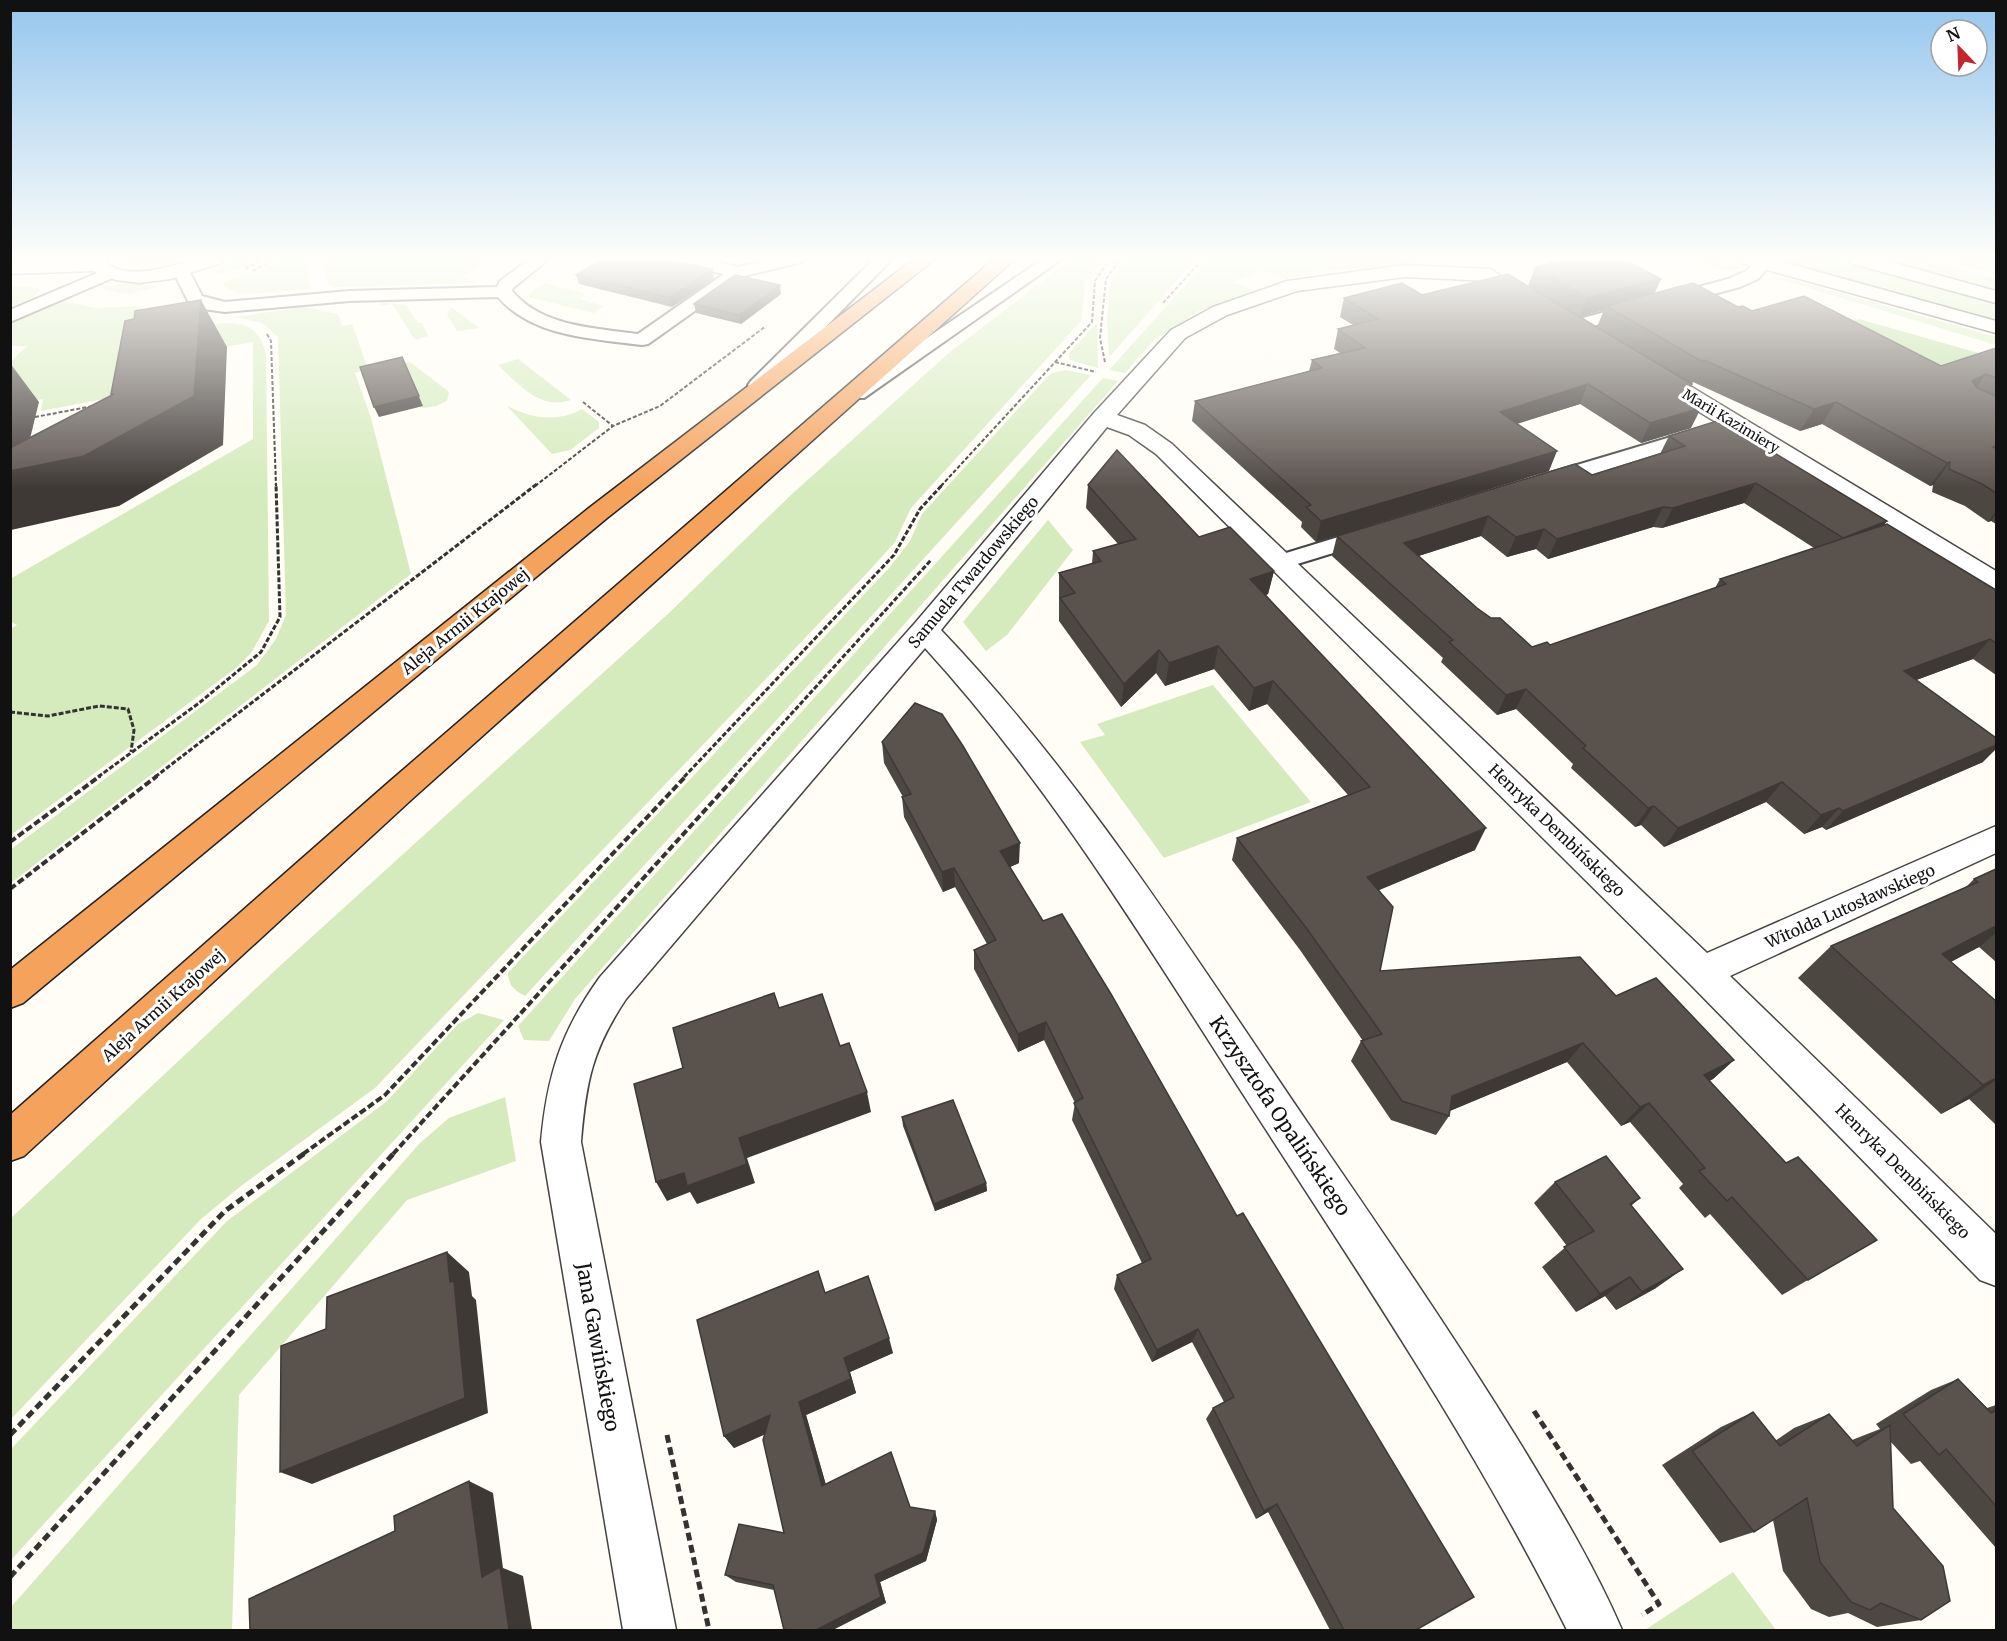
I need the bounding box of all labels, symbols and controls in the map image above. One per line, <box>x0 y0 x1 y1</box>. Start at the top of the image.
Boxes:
north arrow <box>1929 18 1989 78</box>
text: N <box>1943 22 1963 46</box>
street label: Marii Kazimiery <box>1679 385 1784 458</box>
street label: Samuela Twardowskiego <box>903 492 1043 652</box>
street label: Aleja Armii Krajowej <box>396 563 533 679</box>
street label: Henryka Dembińskiego <box>1484 759 1630 901</box>
street label: Witolda Lutosławskiego <box>1761 860 1938 953</box>
street label: Aleja Armii Krajowej <box>97 945 229 1066</box>
street label: Krzysztofa Opalińskiego <box>1204 1011 1357 1221</box>
street label: Henryka Dembińskiego <box>1831 1099 1975 1243</box>
street label: Jana Gawińskiego <box>571 1260 626 1434</box>

